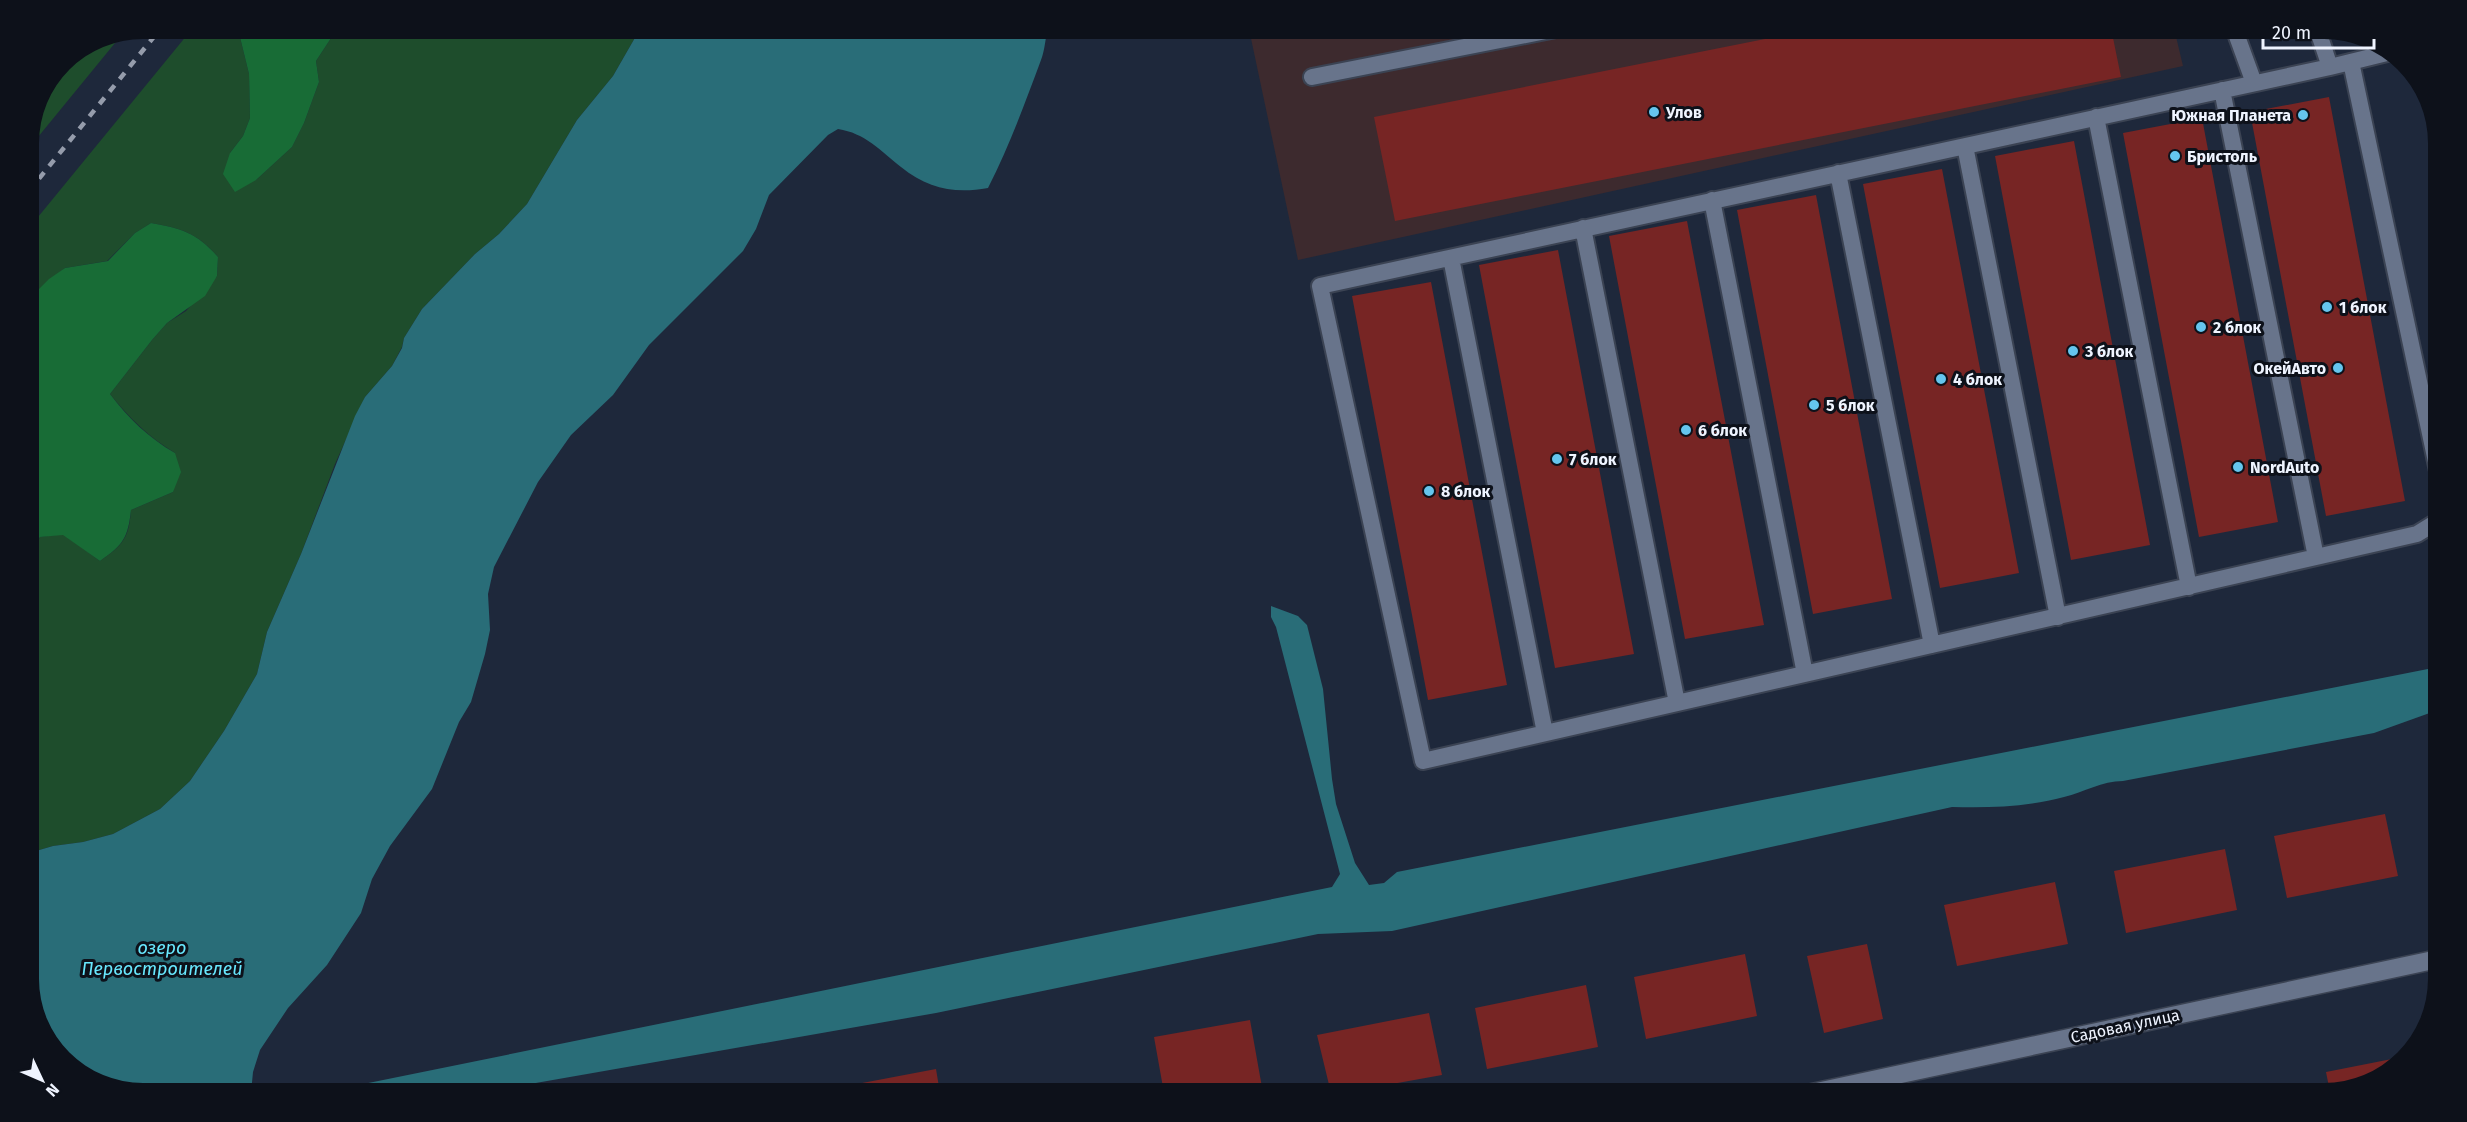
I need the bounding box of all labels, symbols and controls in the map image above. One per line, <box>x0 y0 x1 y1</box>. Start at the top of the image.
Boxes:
scale bar <box>2263 12 2374 50</box>
text: 20 m <box>2272 22 2311 44</box>
place label: Улов <box>1665 103 1702 122</box>
marker: Улов <box>1647 105 1661 119</box>
place label: Южная Планета <box>2171 106 2291 125</box>
marker: Южная Планета <box>2296 108 2310 122</box>
place label: Бристоль <box>2187 147 2258 166</box>
marker: Бристоль <box>2168 149 2182 163</box>
place label: 1 блок <box>2339 298 2387 317</box>
marker: 1 блок <box>2320 300 2334 314</box>
place label: 2 блок <box>2213 318 2262 337</box>
marker: 2 блок <box>2194 320 2208 334</box>
place label: 3 блок <box>2084 342 2134 361</box>
marker: 3 блок <box>2066 344 2080 358</box>
place label: ОкейАвто <box>2254 359 2326 378</box>
marker: ОкейАвто <box>2331 361 2345 375</box>
place label: 4 блок <box>1953 370 2002 389</box>
marker: 4 блок <box>1934 372 1948 386</box>
place label: 5 блок <box>1826 396 1875 415</box>
marker: 5 блок <box>1807 398 1821 412</box>
place label: 6 блок <box>1698 421 1747 440</box>
marker: 6 блок <box>1679 423 1693 437</box>
place label: 7 блок <box>1569 450 1617 469</box>
marker: 7 блок <box>1550 452 1564 466</box>
place label: NordAuto <box>2250 458 2319 477</box>
marker: NordAuto <box>2231 460 2245 474</box>
place label: 8 блок <box>1441 482 1491 501</box>
marker: 8 блок <box>1422 484 1436 498</box>
water label: озеро Первостроителей <box>81 937 243 980</box>
street label: Садовая улица <box>2069 1005 2181 1047</box>
north arrow <box>12 1050 72 1110</box>
text: N <box>42 1080 63 1100</box>

